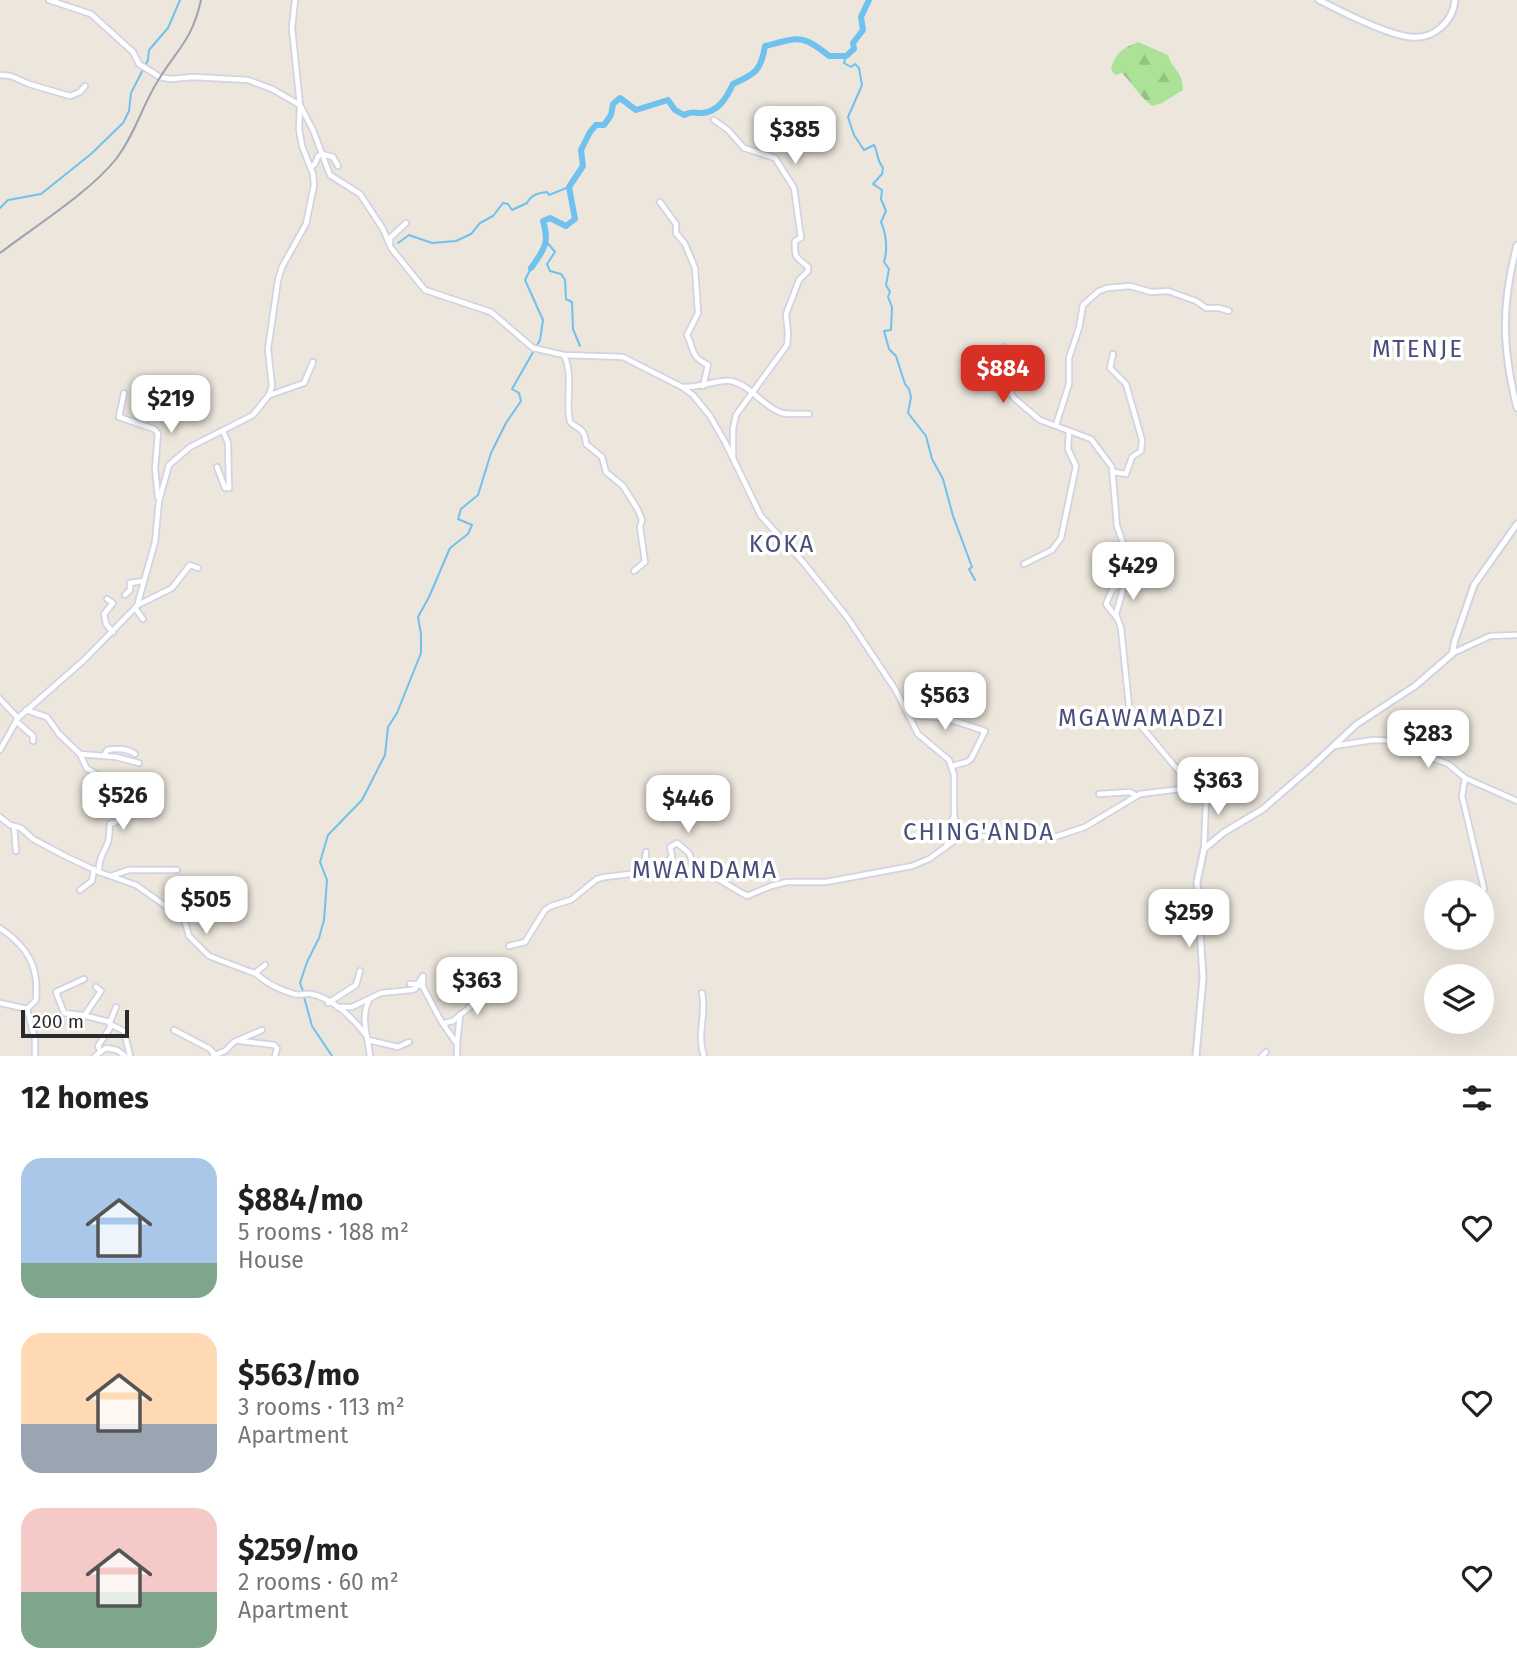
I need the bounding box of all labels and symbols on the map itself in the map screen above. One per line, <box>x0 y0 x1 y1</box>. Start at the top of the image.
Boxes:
pin: $385 <box>754 106 836 166</box>
district label: MTENJE <box>1372 335 1464 363</box>
pin: $884 <box>962 346 1044 405</box>
pin: $219 <box>130 376 212 435</box>
district label: KOKA <box>749 530 815 558</box>
pin: $429 <box>1092 542 1174 602</box>
pin: $563 <box>904 672 986 732</box>
district label: MGAWAMADZI <box>1058 704 1226 732</box>
pin: $283 <box>1387 710 1469 770</box>
pin: $363 <box>1177 758 1259 817</box>
pin: $526 <box>82 772 164 832</box>
pin: $446 <box>647 776 729 835</box>
district label: CHING'ANDA <box>903 818 1055 846</box>
district label: MWANDAMA <box>632 856 778 884</box>
pin: $505 <box>165 876 247 936</box>
pin: $259 <box>1148 890 1230 949</box>
pin: $363 <box>436 958 518 1017</box>
scale bar <box>21 1007 130 1039</box>

